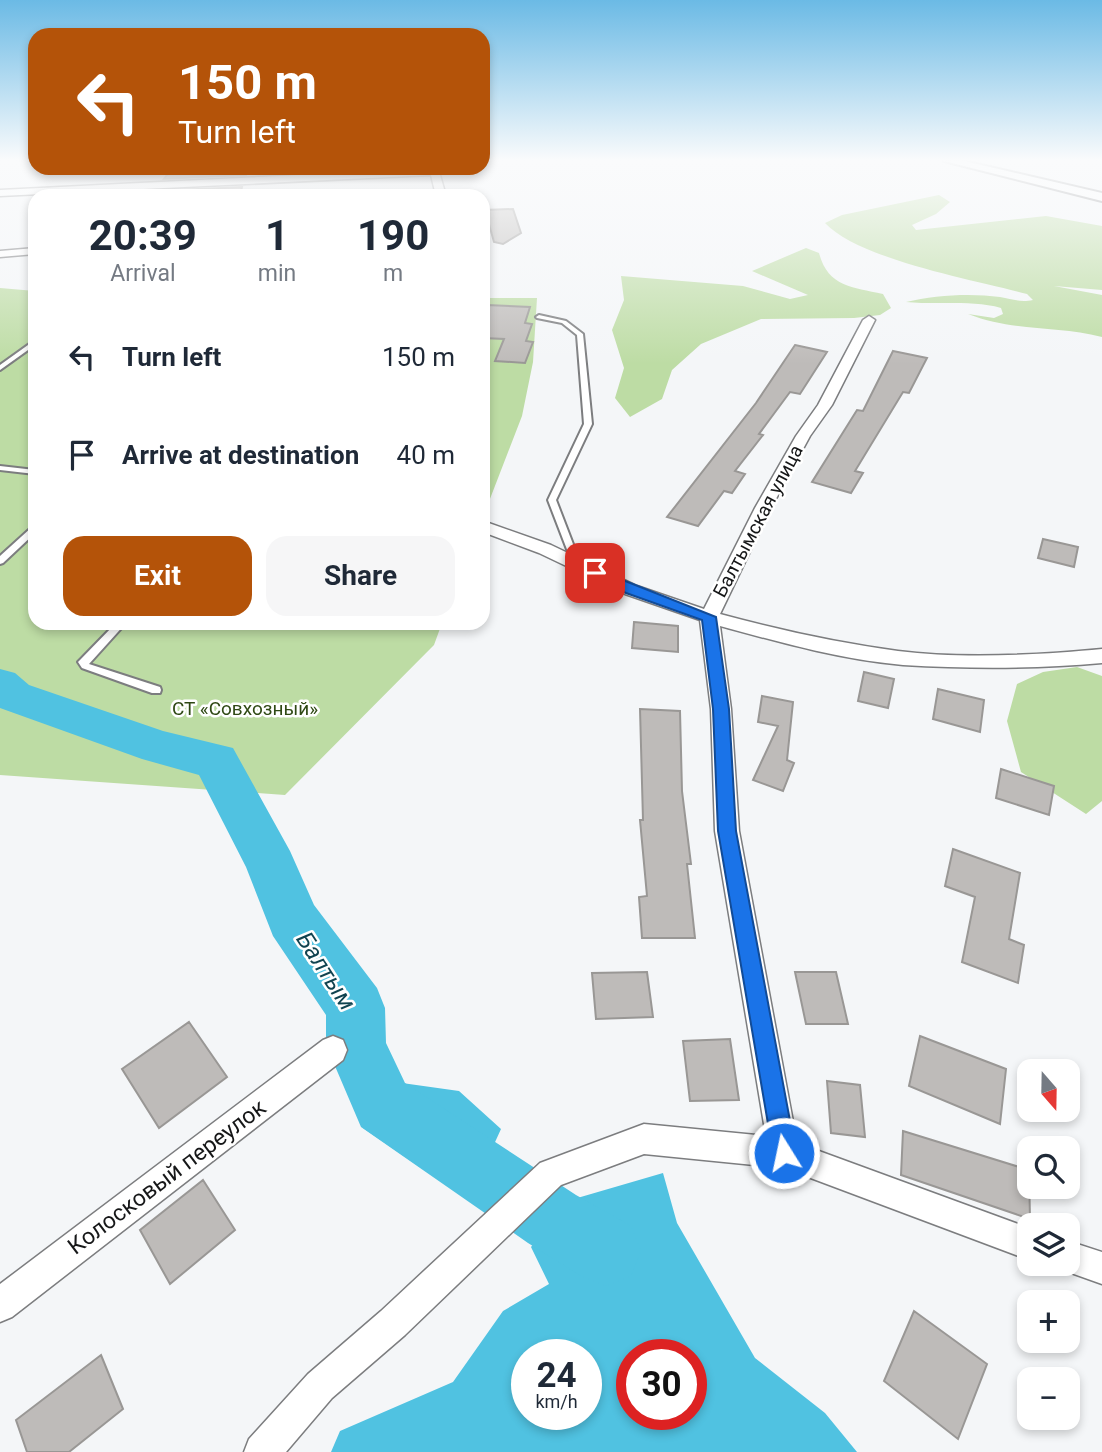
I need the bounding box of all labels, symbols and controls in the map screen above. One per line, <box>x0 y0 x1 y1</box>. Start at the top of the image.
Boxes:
text: 150 m <box>178 54 317 111</box>
icon: left <box>63 56 154 147</box>
text: Turn left <box>178 113 296 151</box>
text: 20:39 <box>89 211 197 260</box>
text: 1 <box>265 211 289 260</box>
text: 190 <box>357 211 429 260</box>
text: Arrival <box>110 260 176 287</box>
text: min <box>258 260 296 287</box>
text: m <box>383 260 403 287</box>
icon: left <box>63 338 101 376</box>
text: Turn left <box>122 342 221 372</box>
text: 150 m <box>382 342 455 372</box>
icon: arrive <box>63 436 101 474</box>
text: Arrive at destination <box>122 440 359 470</box>
text: 40 m <box>397 440 455 470</box>
street label: Балтымская улица <box>708 441 808 601</box>
button: Exit <box>63 536 252 616</box>
button: Share <box>266 536 455 616</box>
pin <box>565 543 625 603</box>
icon: arrive <box>576 554 614 592</box>
park label: СТ «Совхозный» <box>172 697 318 720</box>
water label: Балтым <box>290 927 362 1015</box>
north arrow <box>1017 1059 1080 1122</box>
map controls <box>1017 1059 1080 1430</box>
street label: Колосковый переулок <box>63 1093 272 1260</box>
position arrow <box>747 1116 821 1190</box>
button: search <box>1017 1136 1080 1199</box>
button: layers <box>1017 1213 1080 1276</box>
button: + <box>1017 1290 1080 1353</box>
speed limit sign: 30 <box>616 1339 707 1430</box>
text: 24 <box>536 1355 577 1396</box>
button: − <box>1017 1367 1080 1430</box>
text: km/h <box>535 1391 578 1412</box>

